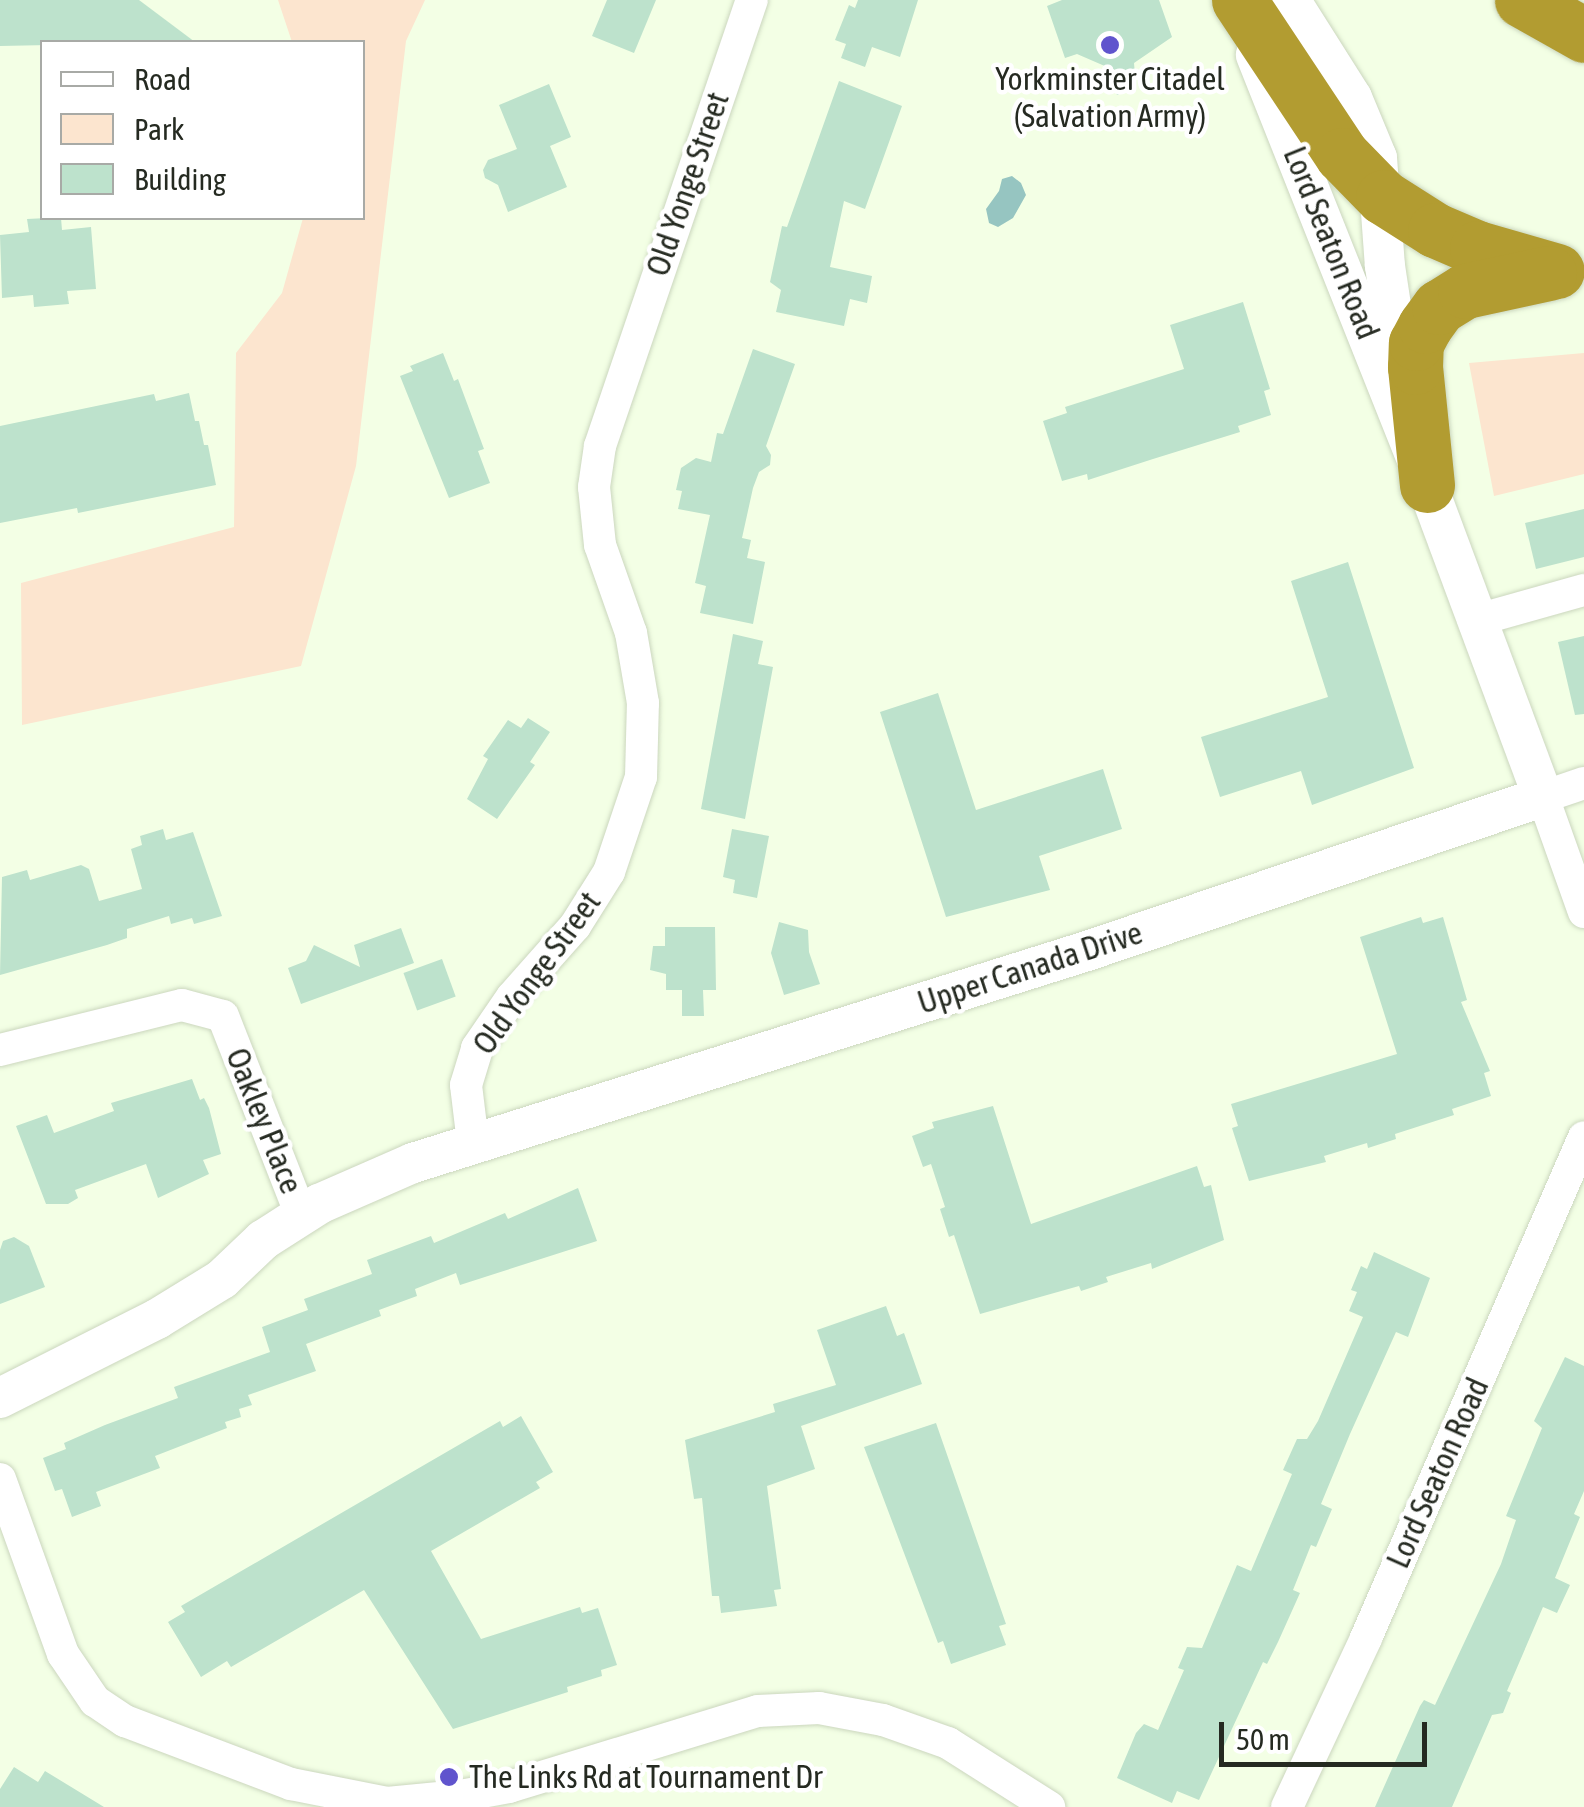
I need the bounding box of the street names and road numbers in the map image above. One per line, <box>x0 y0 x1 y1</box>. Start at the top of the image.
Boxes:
street label: Old Yonge Street <box>639 87 737 281</box>
street label: Lord Seaton Road <box>1275 141 1387 345</box>
street label: Old Yonge Street <box>465 884 609 1062</box>
street label: Upper Canada Drive <box>913 914 1147 1022</box>
street label: Oakley Place <box>218 1043 310 1199</box>
street label: Lord Seaton Road <box>1379 1372 1497 1574</box>

